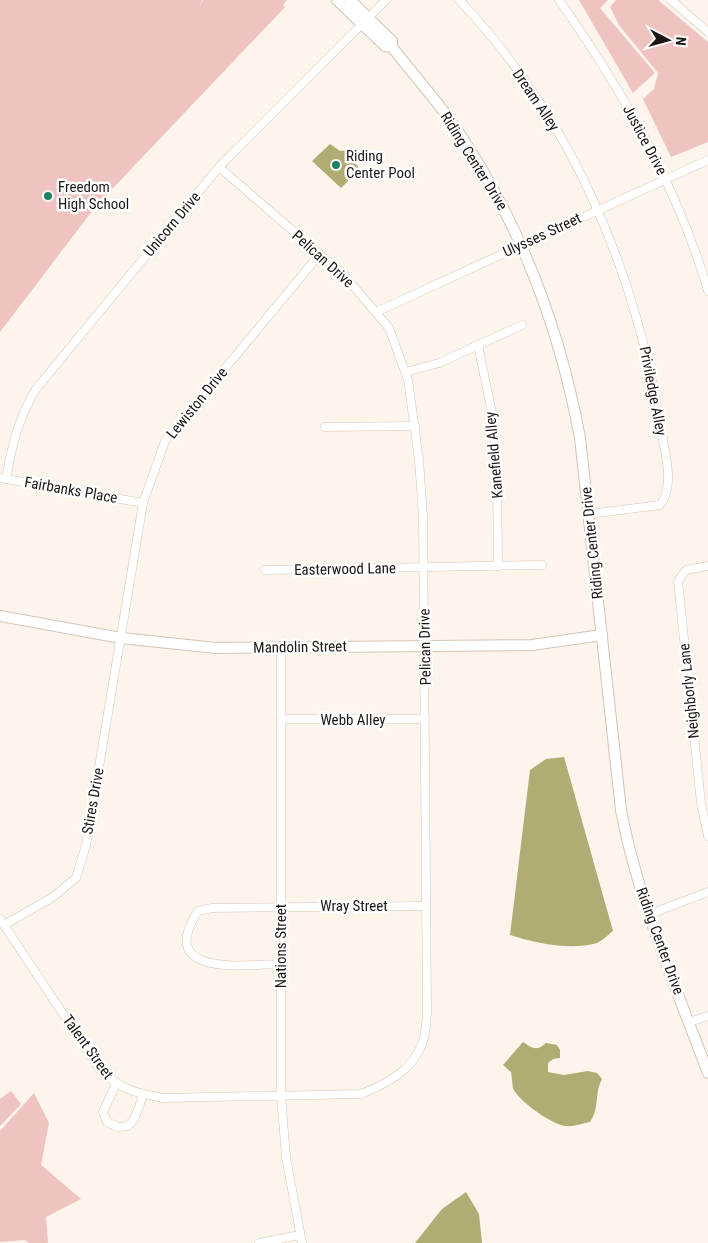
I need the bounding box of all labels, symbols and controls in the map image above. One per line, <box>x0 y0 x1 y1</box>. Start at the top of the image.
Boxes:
north arrow <box>643 15 693 65</box>
text: N <box>673 36 689 46</box>
street label: Dream Alley <box>509 66 563 134</box>
street label: Justice Drive <box>619 102 671 178</box>
street label: Riding Center Drive <box>437 108 511 214</box>
place label: Riding Center Pool <box>346 147 415 182</box>
marker: Riding Center Pool <box>330 159 342 171</box>
place label: Freedom High School <box>58 178 129 213</box>
street label: Unicorn Drive <box>140 188 204 260</box>
marker: Freedom High School <box>42 190 54 202</box>
street label: Ulysses Street <box>500 209 584 261</box>
street label: Pelican Drive <box>288 227 358 291</box>
street label: Priviledge Alley <box>636 345 670 437</box>
street label: Lewiston Drive <box>163 364 231 442</box>
street label: Kanefield Alley <box>481 411 507 499</box>
street label: Fairbanks Place <box>23 473 119 507</box>
street label: Riding Center Drive <box>577 486 607 600</box>
street label: Easterwood Lane <box>294 559 396 579</box>
street label: Pelican Drive <box>415 608 435 686</box>
street label: Mandolin Street <box>253 637 347 657</box>
street label: Neighborly Lane <box>675 642 703 740</box>
street label: Webb Alley <box>320 711 386 729</box>
street label: Stires Drive <box>78 766 108 836</box>
street label: Riding Center Drive <box>632 885 688 997</box>
street label: Wray Street <box>320 897 388 915</box>
street label: Nations Street <box>272 904 290 988</box>
street label: Talent Street <box>59 1011 117 1083</box>

